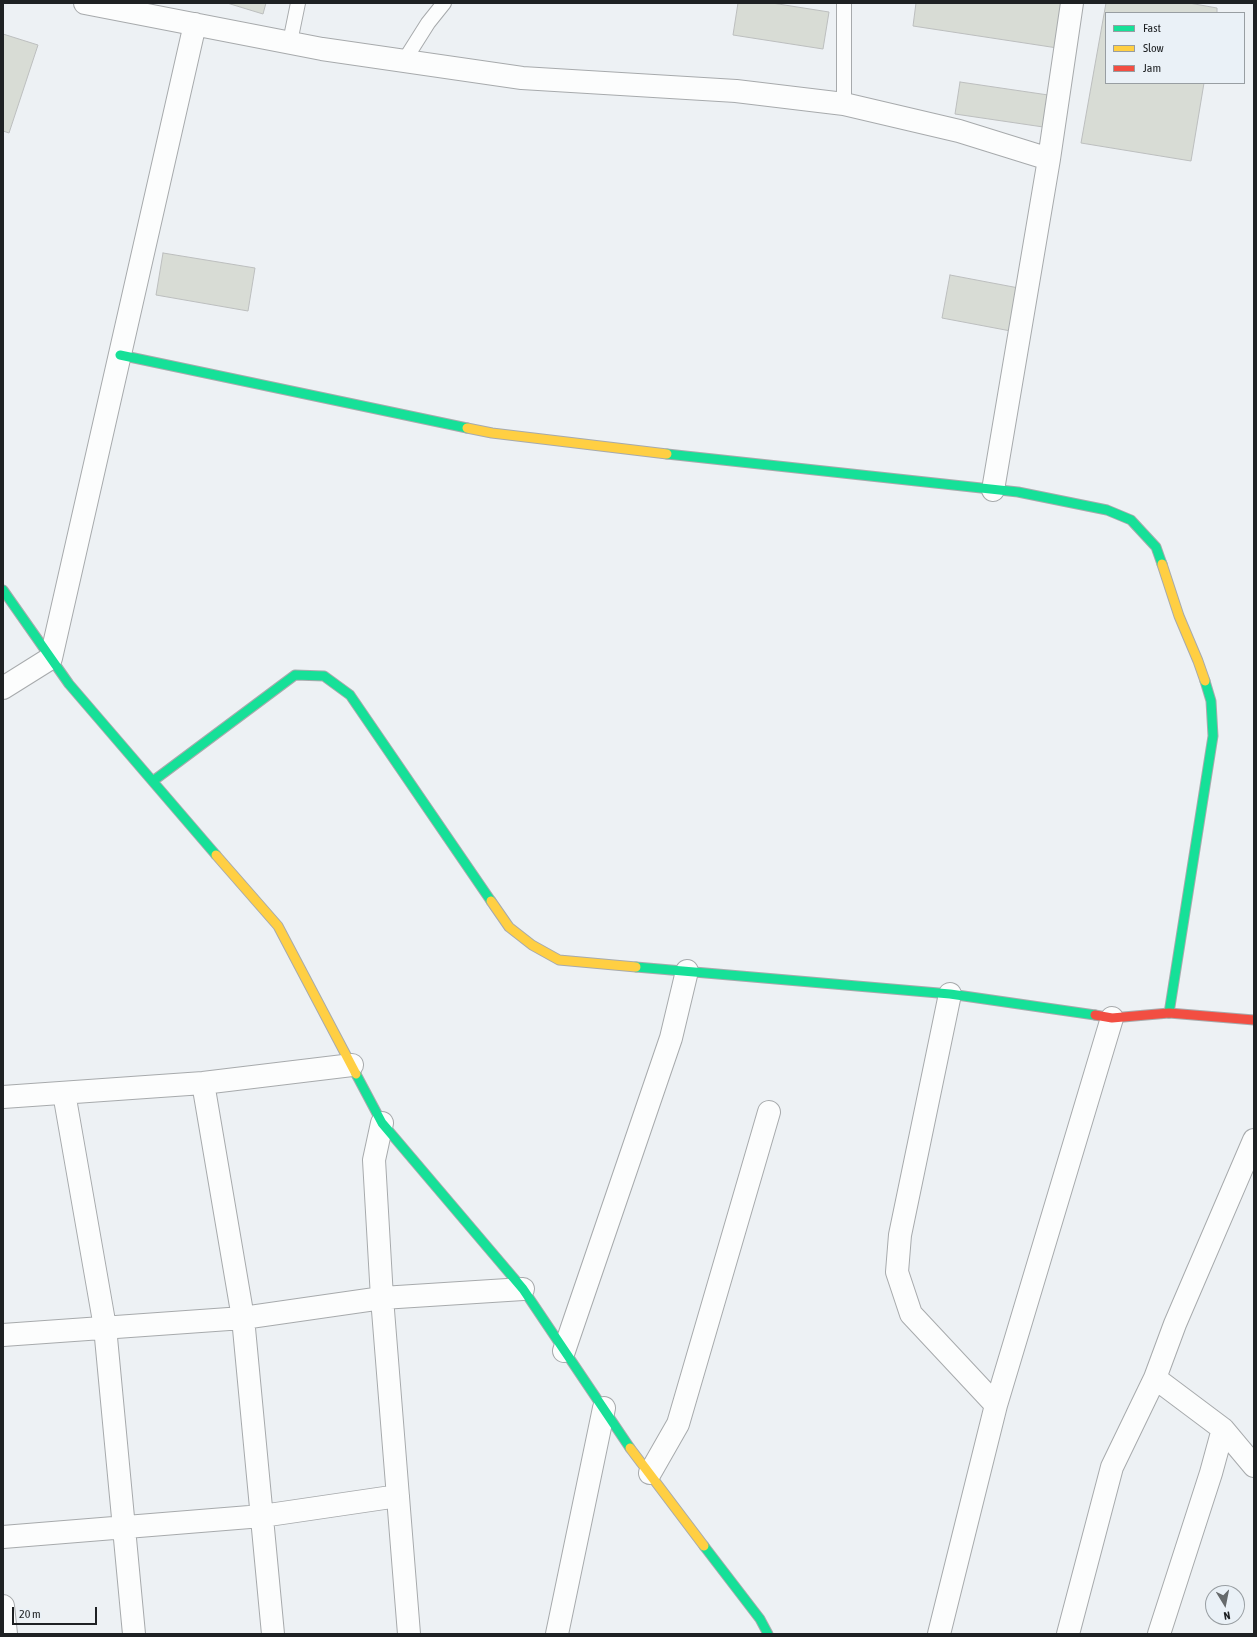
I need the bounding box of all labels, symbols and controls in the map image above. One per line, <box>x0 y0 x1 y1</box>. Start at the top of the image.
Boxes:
legend <box>1105 12 1245 84</box>
text: Fast <box>1143 21 1161 35</box>
text: Slow <box>1143 41 1164 55</box>
text: Jam <box>1143 61 1161 75</box>
north arrow <box>1205 1585 1245 1625</box>
scale bar <box>14 1599 99 1625</box>
text: 20 m <box>19 1607 41 1621</box>
text: N <box>1223 1609 1231 1622</box>

